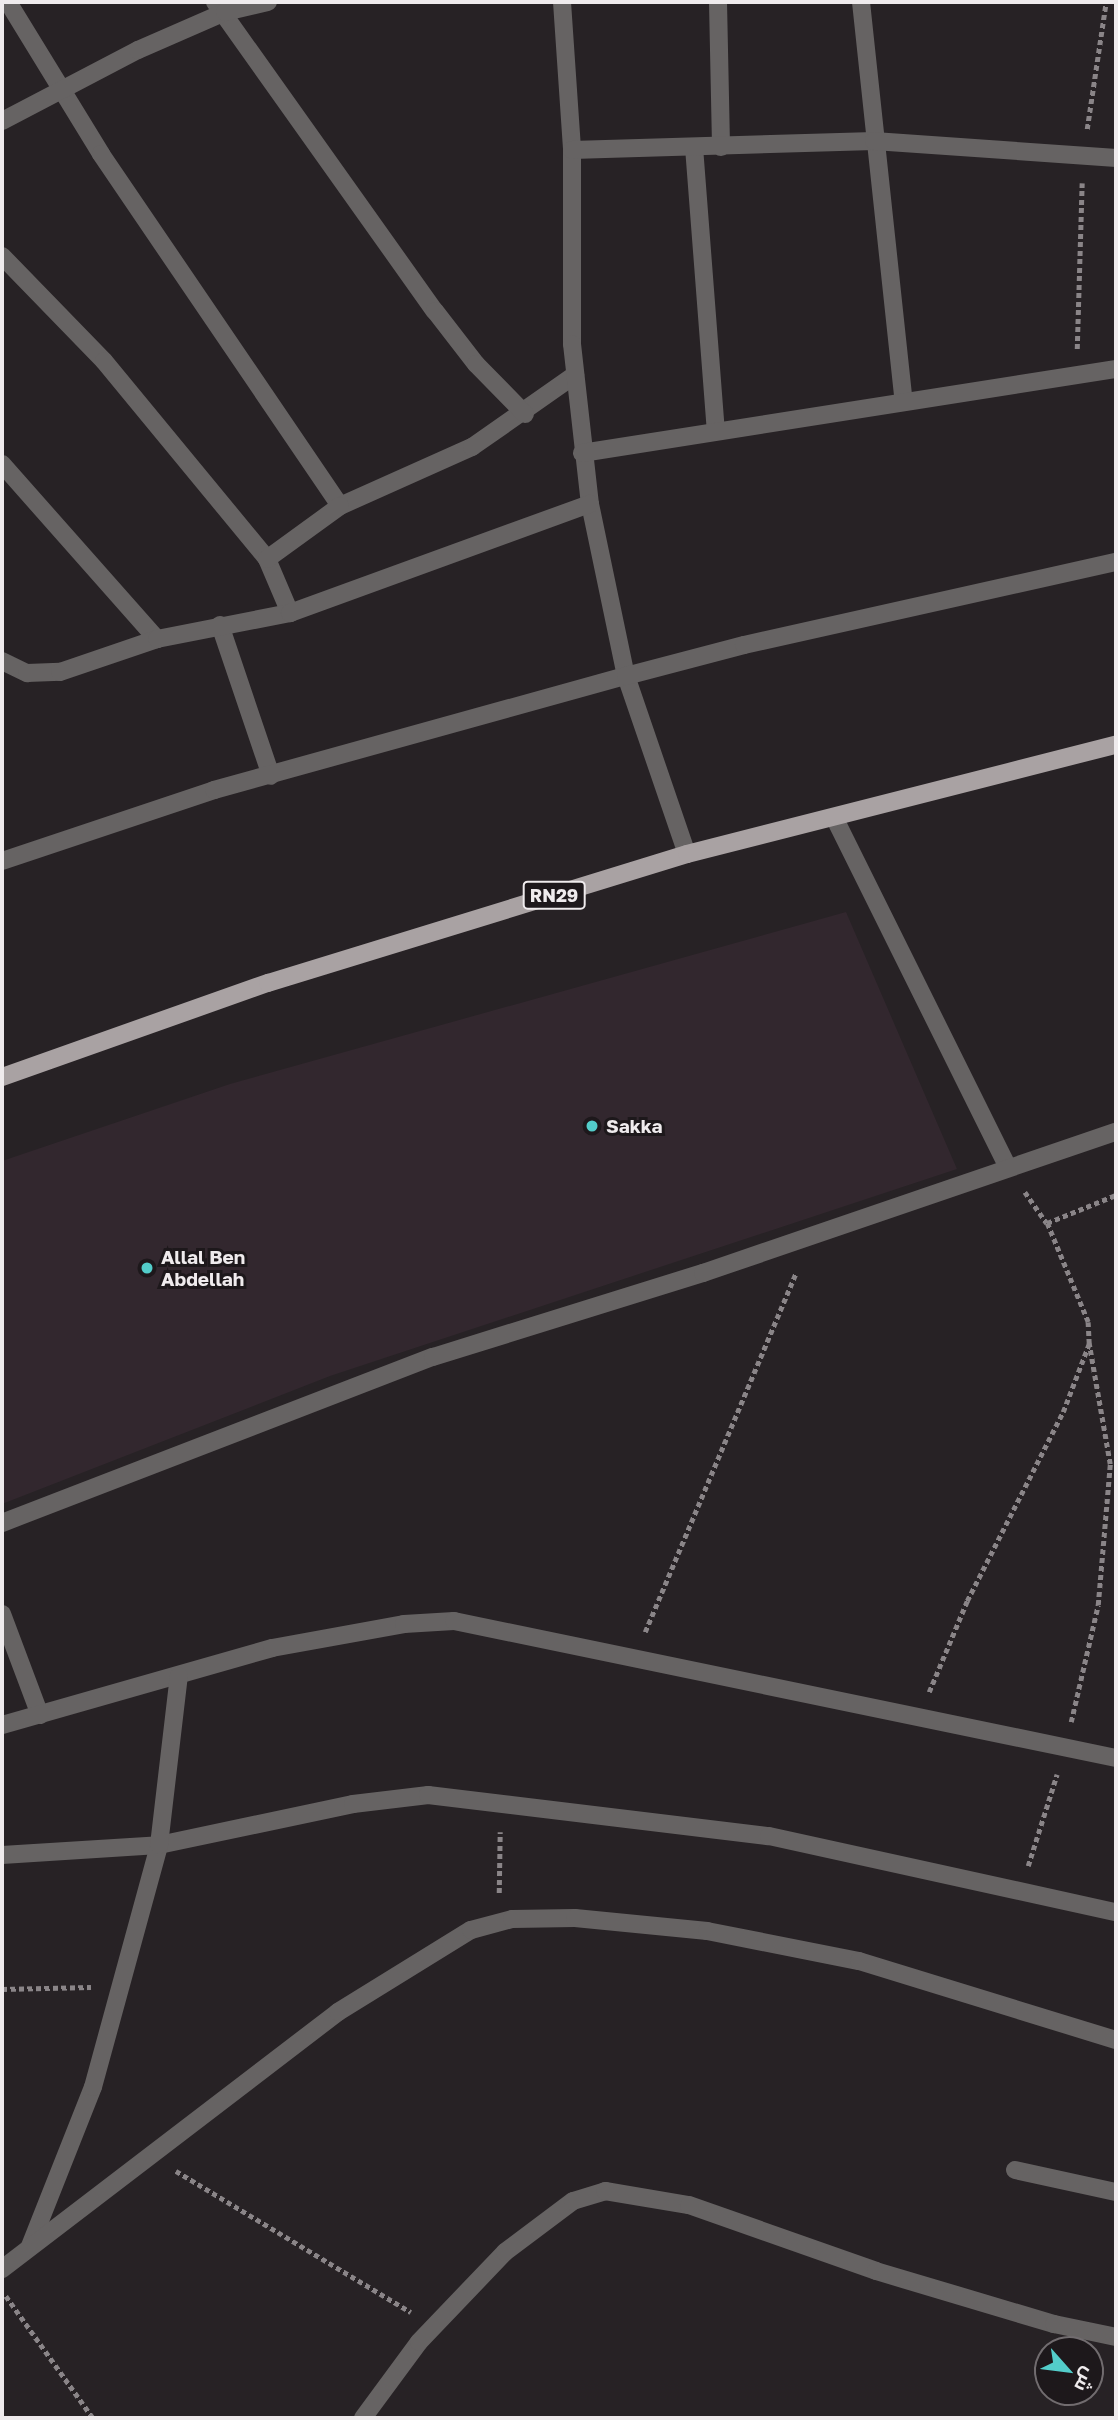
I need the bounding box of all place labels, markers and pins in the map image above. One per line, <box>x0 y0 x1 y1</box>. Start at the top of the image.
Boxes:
place label: Sakka <box>606 1115 663 1137</box>
marker: Sakka <box>584 1118 600 1134</box>
place label: Allal Ben Abdellah <box>161 1246 245 1290</box>
marker: Allal Ben Abdellah <box>139 1260 155 1276</box>

